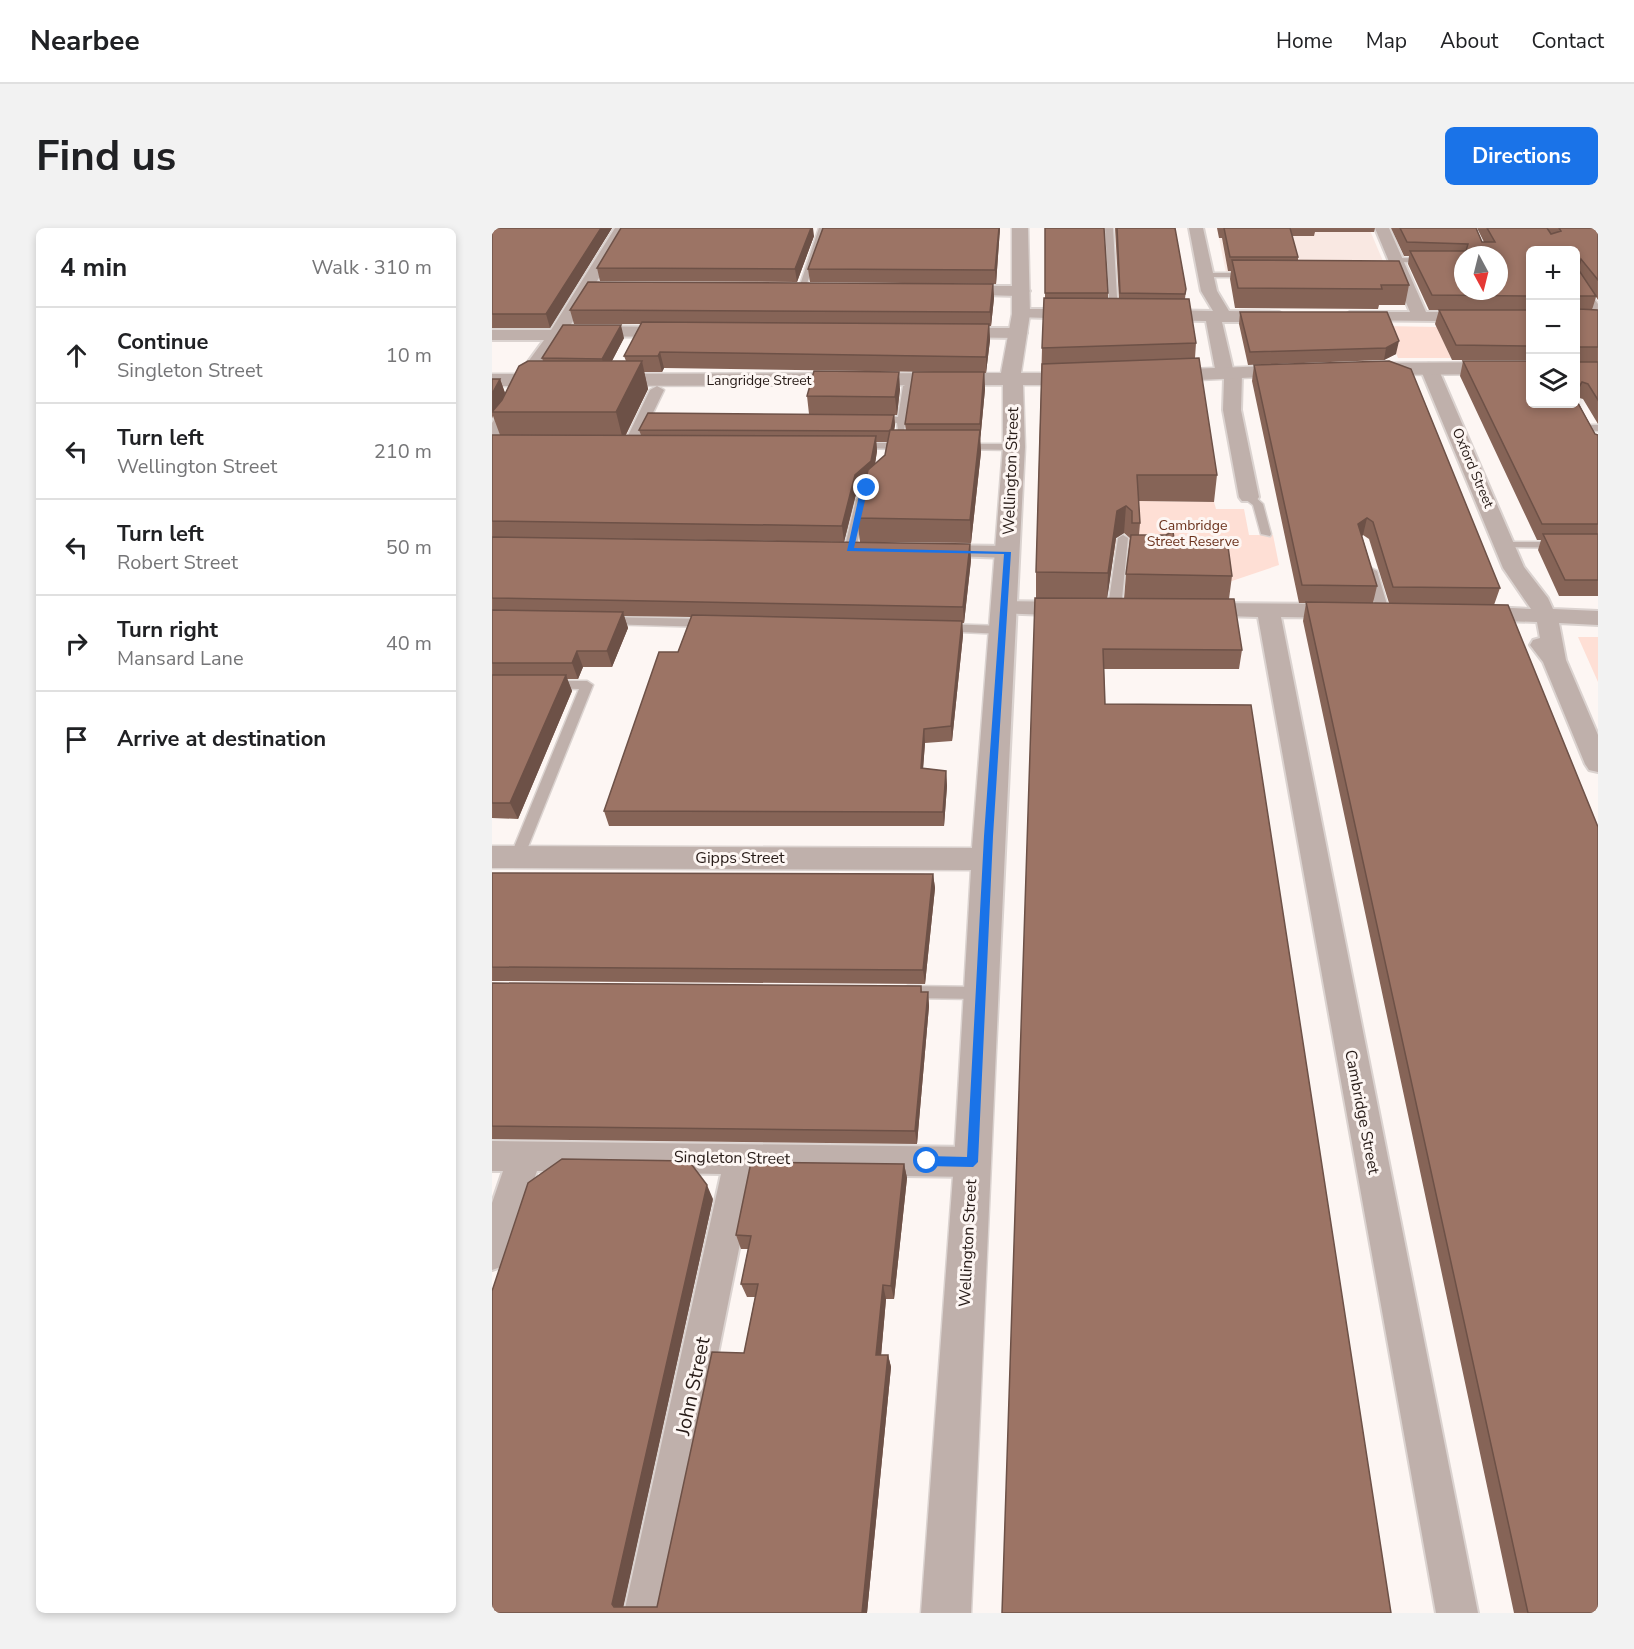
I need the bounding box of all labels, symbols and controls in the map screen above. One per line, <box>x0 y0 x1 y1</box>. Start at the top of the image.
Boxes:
text: Nearbee <box>30 22 140 60</box>
text: Home <box>1276 27 1333 55</box>
text: Map <box>1366 27 1407 55</box>
text: About <box>1440 27 1498 55</box>
text: Contact <box>1531 27 1604 55</box>
button: Directions <box>1445 127 1598 185</box>
text: Find us <box>36 128 176 185</box>
north arrow <box>1454 246 1508 300</box>
map controls <box>1526 246 1580 408</box>
button: + <box>1526 246 1580 300</box>
text: 4 min <box>60 250 127 285</box>
text: Walk · 310 m <box>312 254 432 281</box>
button: − <box>1526 300 1580 354</box>
text: Continue <box>117 327 208 357</box>
icon: ahead <box>60 339 93 372</box>
text: 10 m <box>386 342 432 369</box>
button: layers <box>1526 354 1580 408</box>
text: Singleton Street <box>117 357 263 384</box>
street label: Langridge Street <box>706 371 812 390</box>
street label: Wellington Street <box>998 406 1024 535</box>
text: Turn left <box>117 423 204 453</box>
street label: Oxford Street <box>1448 425 1498 511</box>
icon: left <box>60 435 93 468</box>
text: 210 m <box>374 438 432 465</box>
text: Wellington Street <box>117 453 277 480</box>
route end <box>853 474 879 500</box>
park label: Cambridge Street Reserve <box>1147 516 1239 551</box>
text: Turn left <box>117 519 204 549</box>
icon: left <box>60 531 93 564</box>
text: 50 m <box>386 534 432 561</box>
text: Robert Street <box>117 549 238 576</box>
text: Turn right <box>117 615 218 645</box>
icon: right <box>60 627 93 660</box>
text: 40 m <box>386 630 432 657</box>
text: Mansard Lane <box>117 645 244 672</box>
icon: arrive <box>60 723 93 756</box>
text: Arrive at destination <box>117 724 326 754</box>
street label: Gipps Street <box>695 847 785 869</box>
street label: Cambridge Street <box>1339 1048 1385 1177</box>
street label: Singleton Street <box>674 1146 791 1170</box>
route start <box>913 1147 939 1173</box>
street label: Wellington Street <box>954 1178 982 1308</box>
street label: John Street <box>669 1333 717 1439</box>

